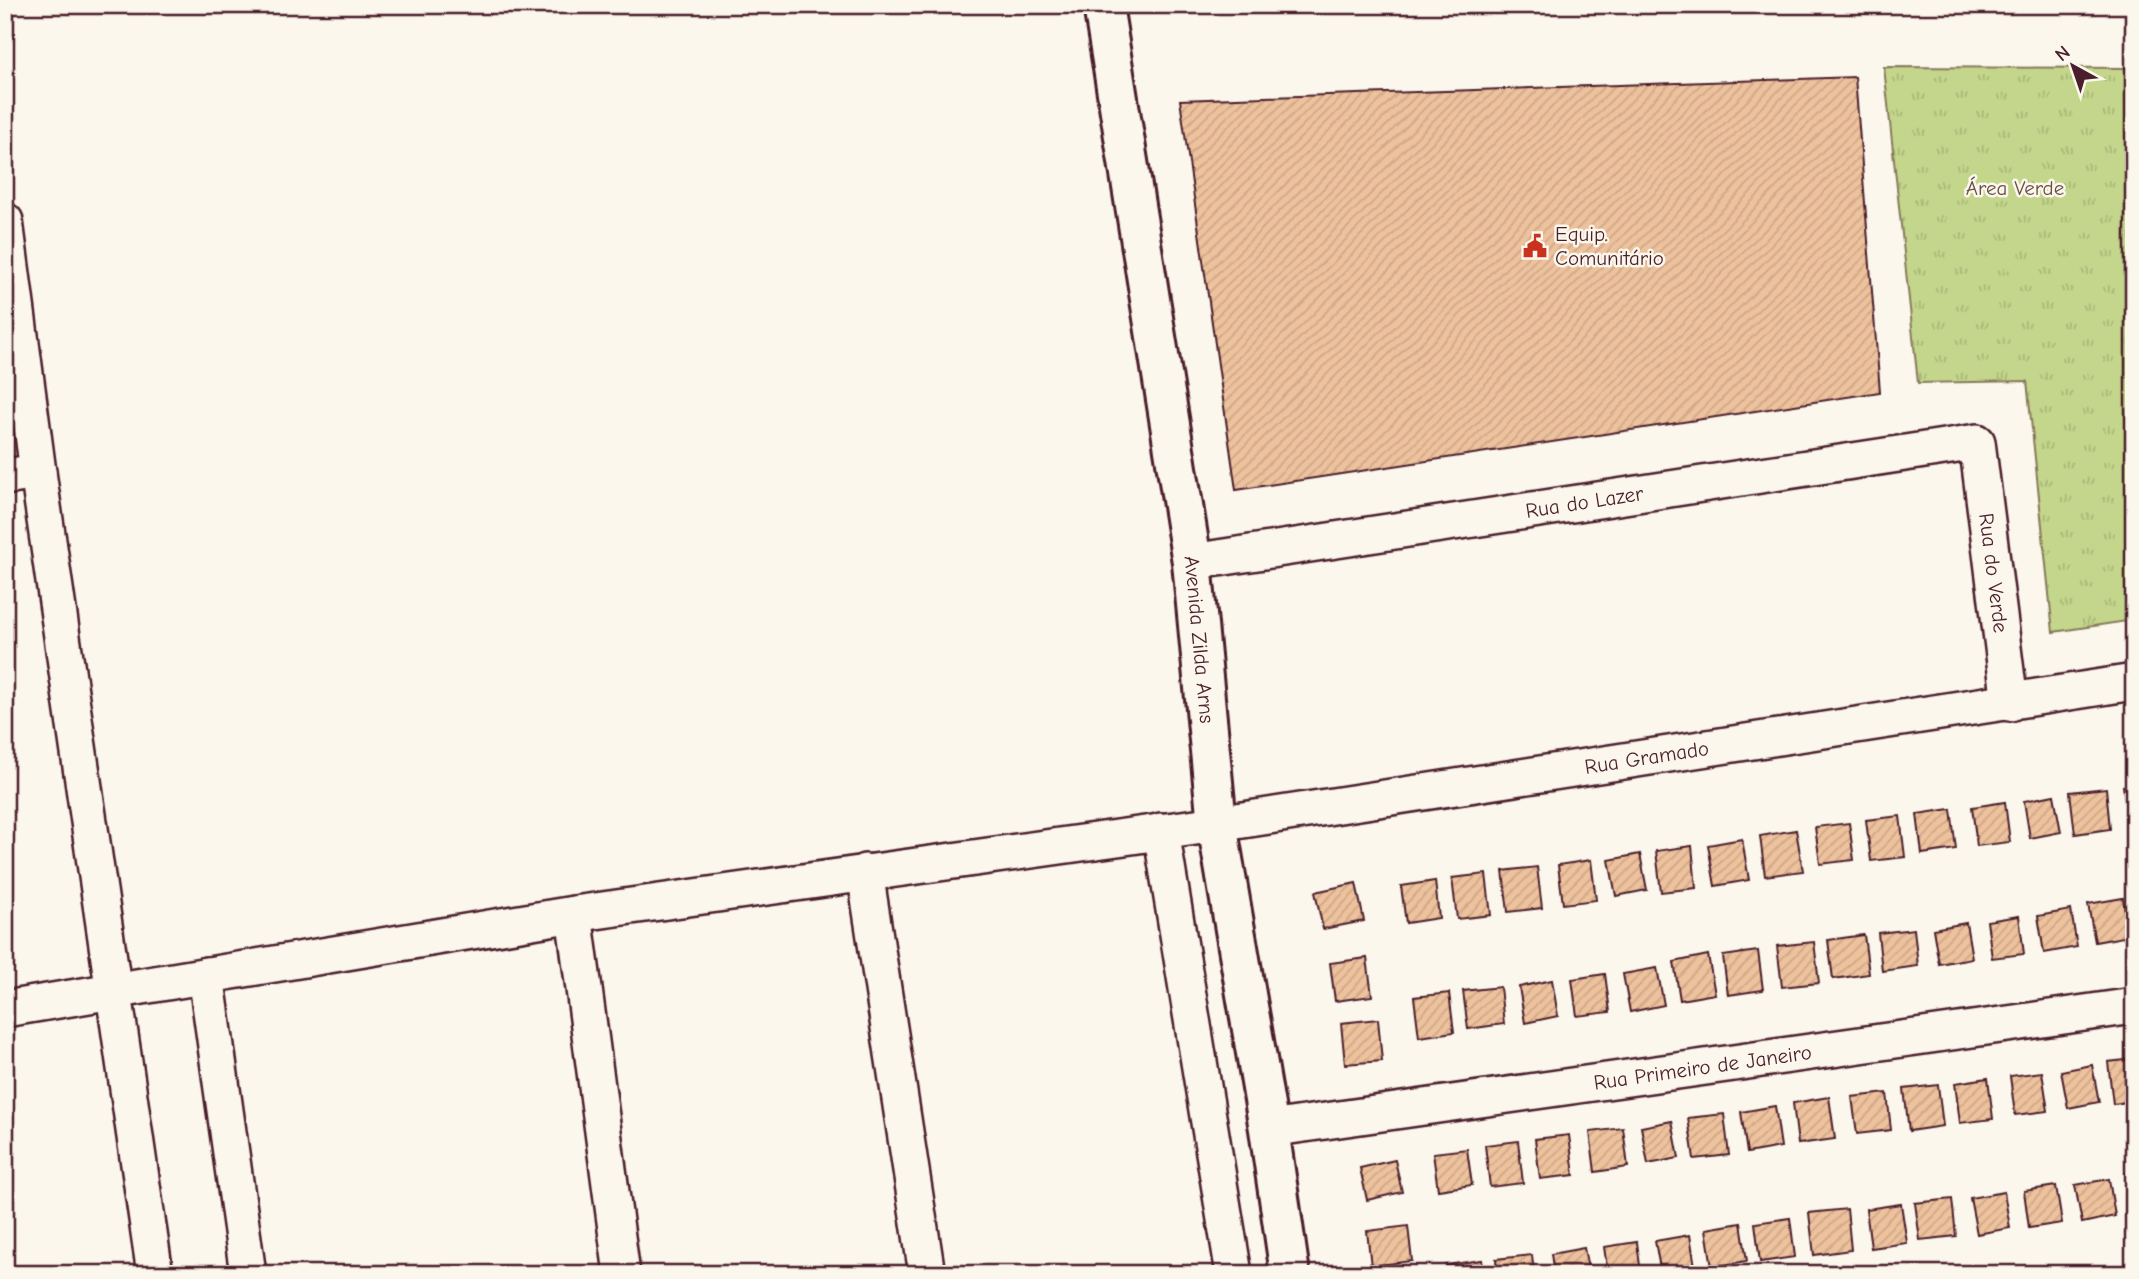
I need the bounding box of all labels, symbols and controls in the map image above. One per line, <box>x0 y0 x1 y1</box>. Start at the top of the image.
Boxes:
north arrow <box>2038 32 2108 102</box>
text: N <box>2051 41 2075 66</box>
park label: Área Verde <box>1966 176 2064 200</box>
place label: Equip. Comunitário <box>1555 222 1664 270</box>
public building icon: Equip. Comunitário <box>1521 232 1549 260</box>
street label: Rua do Lazer <box>1524 481 1646 523</box>
street label: Rua do Verde <box>1974 512 2013 634</box>
street label: Avenida Zilda Arns <box>1179 555 1219 724</box>
street label: Rua Gramado <box>1583 736 1711 779</box>
street label: Rua Primeiro de Janeiro <box>1592 1040 1813 1095</box>

